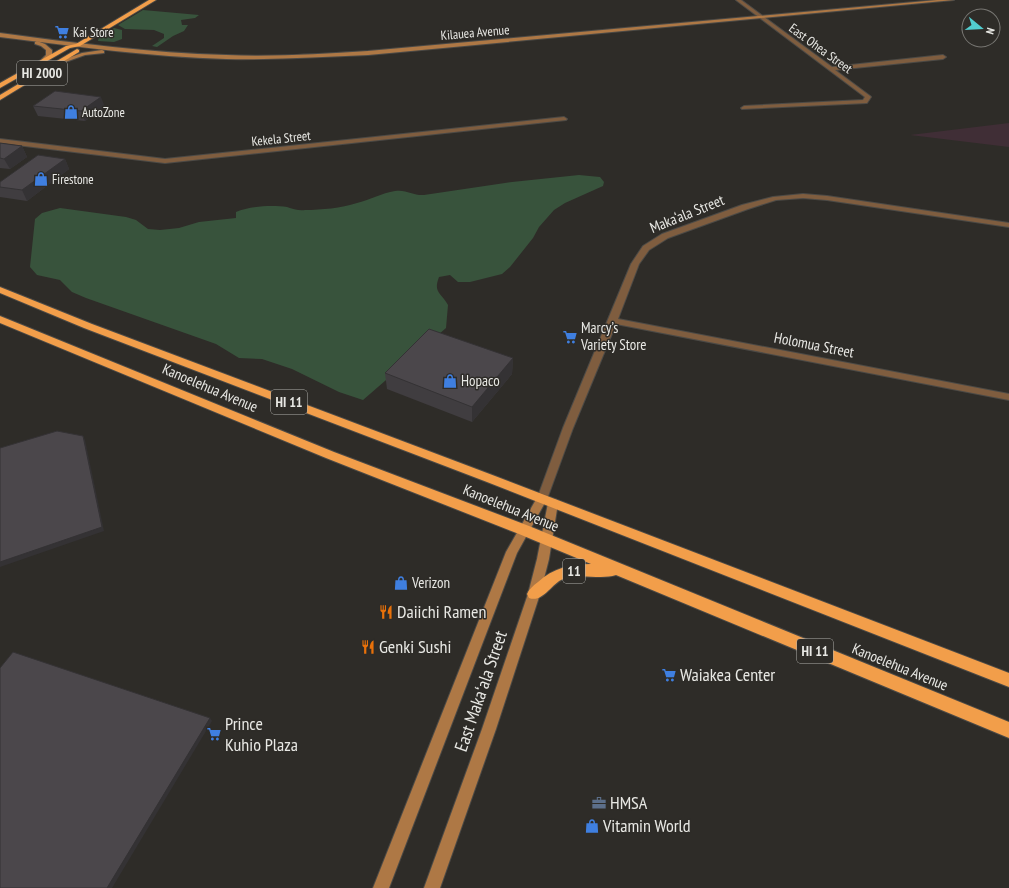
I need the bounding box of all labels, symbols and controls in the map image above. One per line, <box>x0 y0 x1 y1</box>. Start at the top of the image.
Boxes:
north arrow <box>961 8 1001 48</box>
street label: East Ohea Street <box>786 20 856 77</box>
street label: Kilauea Avenue <box>440 21 510 44</box>
supermarket icon: Kai Store <box>54 24 70 40</box>
place label: Kai Store <box>73 24 114 41</box>
text: N <box>983 26 998 36</box>
road number: HI 2000 <box>17 61 67 85</box>
shop icon: AutoZone <box>63 104 79 120</box>
place label: AutoZone <box>82 104 125 121</box>
street label: Kekela Street <box>251 127 312 150</box>
shop icon: Firestone <box>33 171 49 187</box>
place label: Firestone <box>52 171 94 188</box>
street label: Maka‘ala Street <box>647 190 727 237</box>
place label: Marcy’s Variety Store <box>580 318 647 354</box>
street label: Holomua Street <box>773 327 856 362</box>
supermarket icon: Marcy’s Variety Store <box>562 329 578 345</box>
street label: Kanoelehua Avenue <box>160 359 261 416</box>
place label: Hopaco <box>461 371 500 390</box>
shop icon: Hopaco <box>442 373 458 389</box>
road number: HI 11 <box>271 390 307 414</box>
street label: Kanoelehua Avenue <box>460 480 562 535</box>
road number: 11 <box>563 559 585 583</box>
place label: Verizon <box>411 573 450 592</box>
shop icon: Verizon <box>393 575 409 591</box>
place label: Daiichi Ramen <box>397 600 486 623</box>
restaurant icon: Daiichi Ramen <box>378 604 394 620</box>
street label: East Makaʻala Street <box>449 627 512 754</box>
place label: Genki Sushi <box>379 635 451 658</box>
restaurant icon: Genki Sushi <box>360 639 376 655</box>
road number: HI 11 <box>797 639 833 663</box>
street label: Kanoelehua Avenue <box>849 639 951 694</box>
place label: Waiakea Center <box>680 663 775 686</box>
supermarket icon: Waiakea Center <box>661 667 677 683</box>
place label: Prince Kuhio Plaza <box>225 712 298 756</box>
supermarket icon: Prince Kuhio Plaza <box>206 726 222 742</box>
place label: HMSA <box>610 791 648 814</box>
office icon: HMSA <box>591 795 607 811</box>
place label: Vitamin World <box>602 814 691 837</box>
shop icon: Vitamin World <box>584 818 600 834</box>

